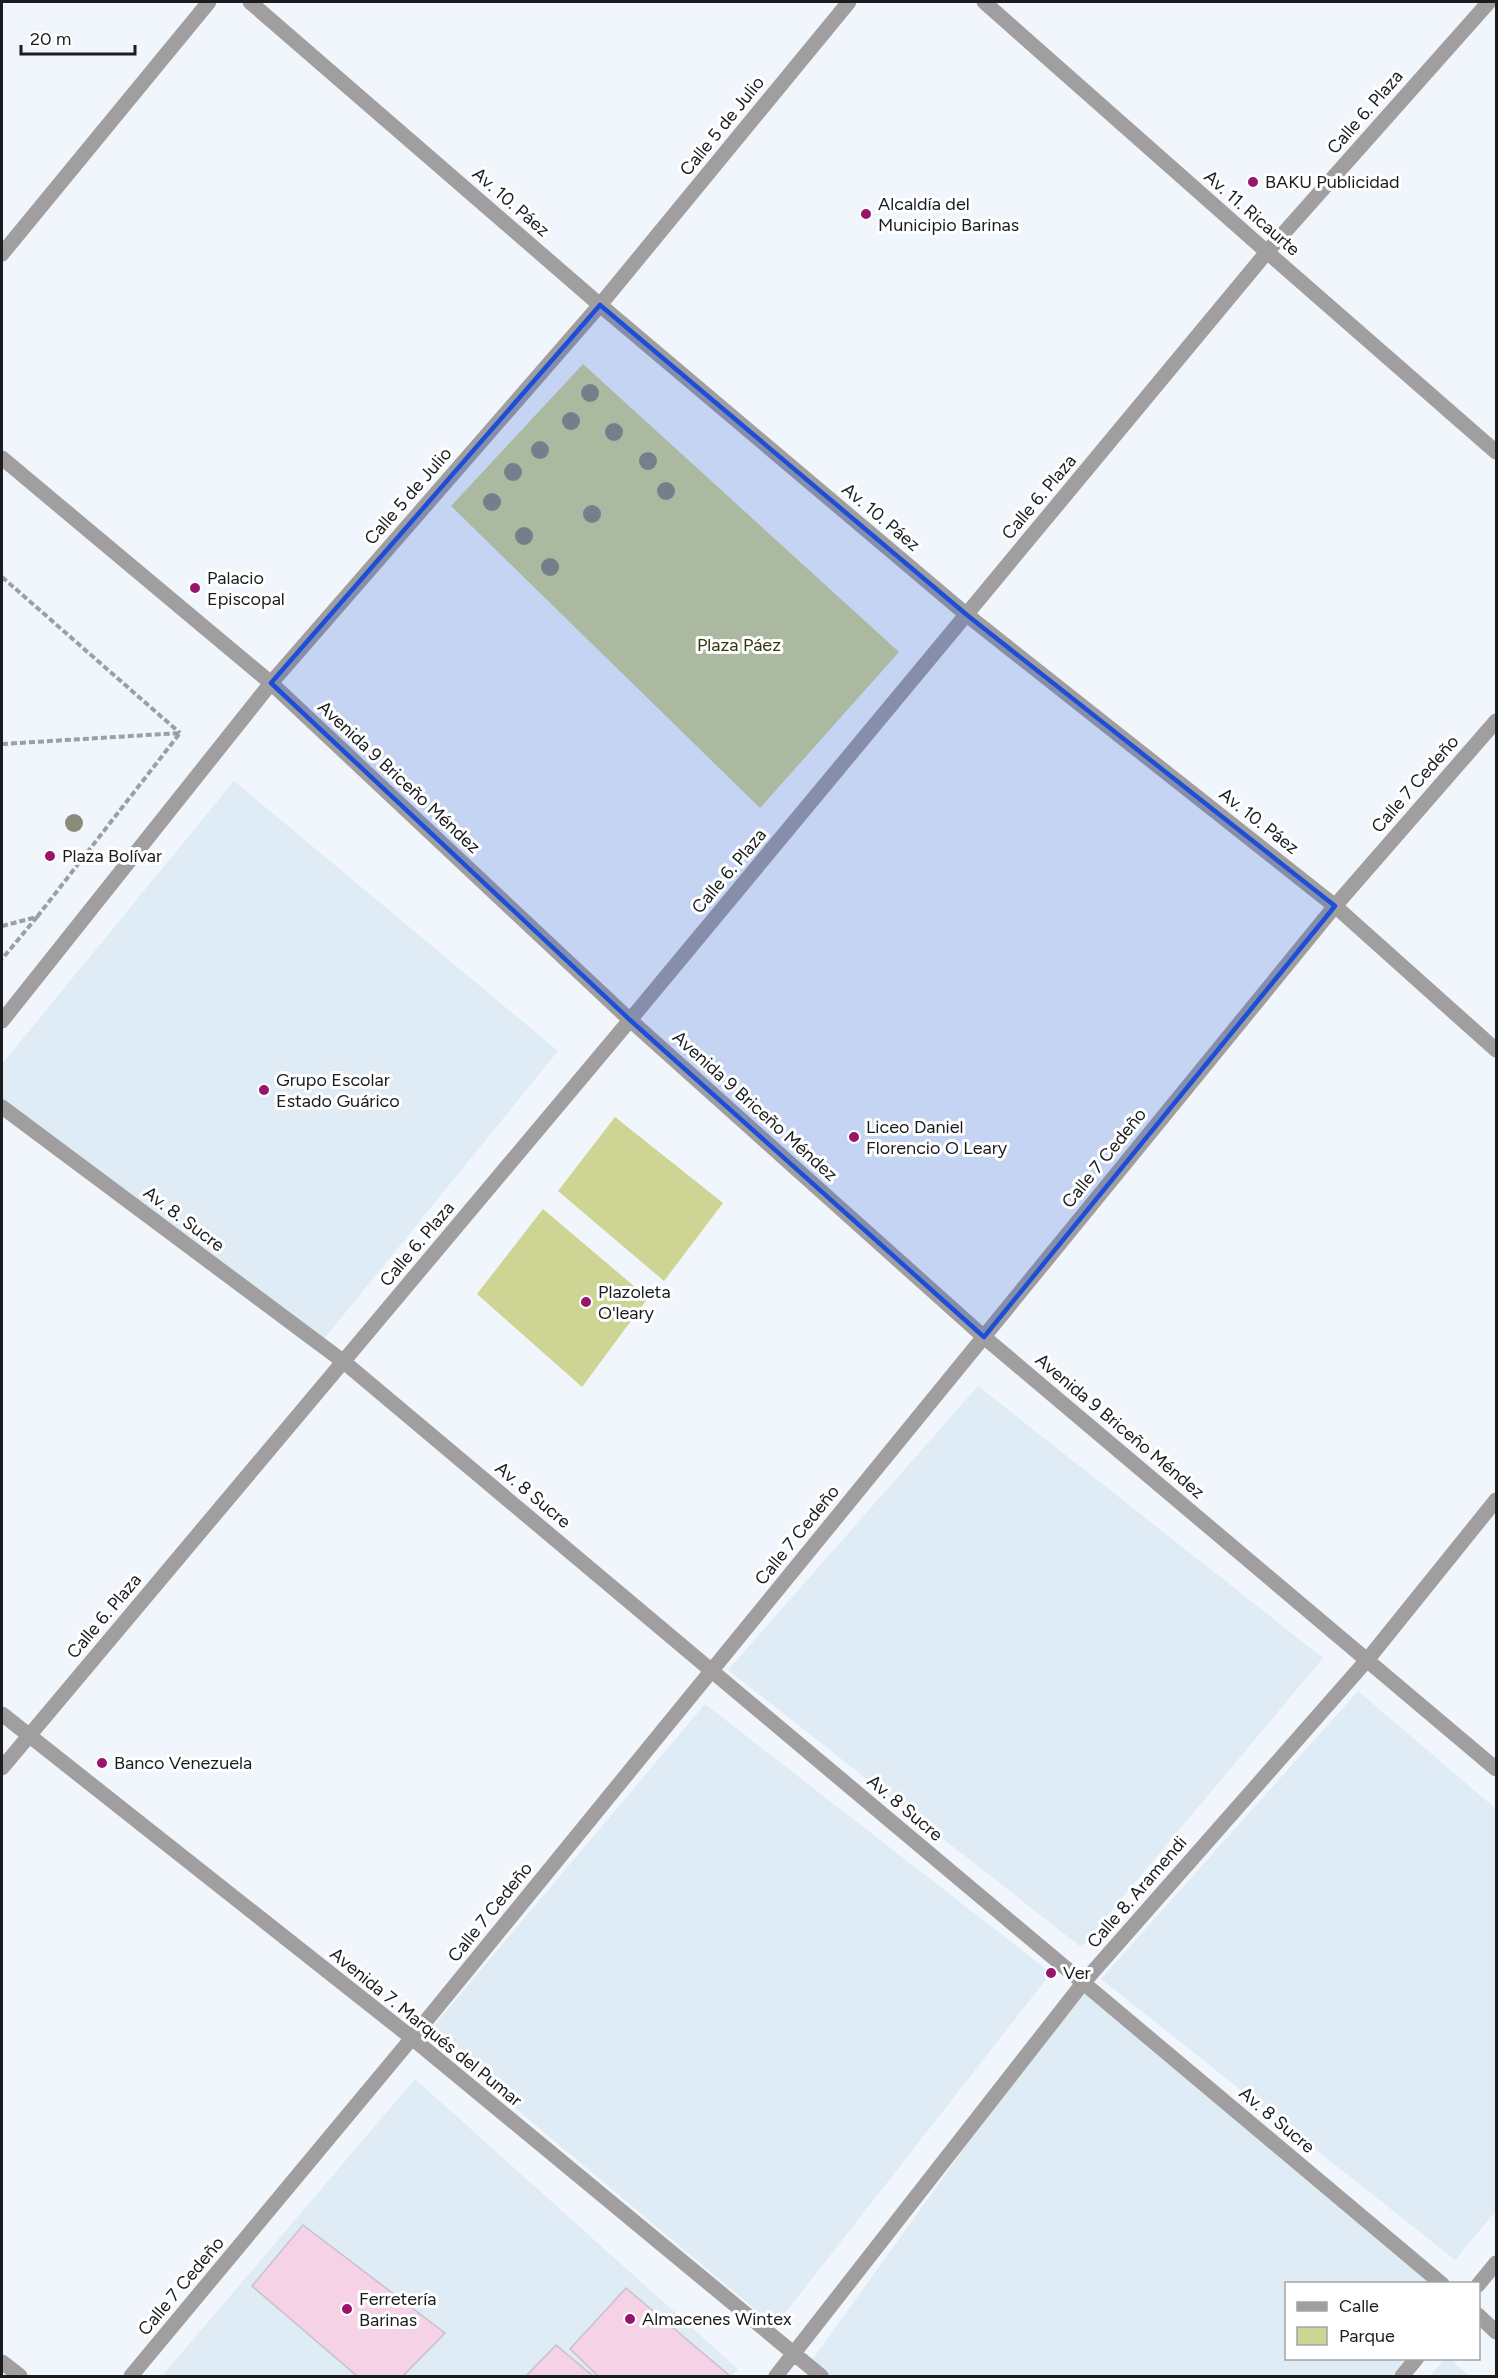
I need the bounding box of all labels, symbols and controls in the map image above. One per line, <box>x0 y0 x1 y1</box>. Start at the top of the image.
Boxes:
scale bar <box>21 18 135 56</box>
text: 20 m <box>30 28 71 50</box>
street label: Calle 6. Plaza <box>1322 65 1408 159</box>
street label: Calle 5 de Julio <box>675 72 769 180</box>
street label: Av. 10. Páez <box>468 163 554 241</box>
street label: Av. 11. Ricaurte <box>1200 165 1304 261</box>
place label: BAKU Publicidad <box>1265 171 1400 193</box>
marker: BAKU Publicidad <box>1246 175 1260 189</box>
place label: Alcaldía del Municipio Barinas <box>878 193 1019 236</box>
marker: Alcaldía del Municipio Barinas <box>859 207 873 221</box>
street label: Calle 5 de Julio <box>360 443 456 549</box>
street label: Calle 6. Plaza <box>997 450 1081 544</box>
street label: Av. 10. Páez <box>838 478 924 556</box>
place label: Palacio Episcopal <box>207 567 285 610</box>
marker: Palacio Episcopal <box>188 581 202 595</box>
park label: Plaza Páez <box>697 634 781 656</box>
street label: Avenida 9 Briceño Méndez <box>313 696 485 858</box>
street label: Calle 7 Cedeño <box>1367 731 1463 837</box>
street label: Av. 10. Páez <box>1215 783 1303 859</box>
street label: Calle 6. Plaza <box>687 824 771 918</box>
place label: Plaza Bolívar <box>62 845 162 867</box>
marker: Plaza Bolívar <box>43 849 57 863</box>
street label: Avenida 9 Briceño Méndez <box>668 1026 842 1186</box>
place label: Grupo Escolar Estado Guárico <box>276 1069 400 1112</box>
marker: Grupo Escolar Estado Guárico <box>257 1083 271 1097</box>
street label: Calle 7 Cedeño <box>1057 1104 1151 1212</box>
place label: Liceo Daniel Florencio O Leary <box>866 1116 1008 1159</box>
marker: Liceo Daniel Florencio O Leary <box>847 1130 861 1144</box>
street label: Av. 8. Sucre <box>139 1181 229 1257</box>
street label: Calle 6. Plaza <box>375 1197 459 1291</box>
place label: Plazoleta O'leary <box>598 1281 671 1324</box>
marker: Plazoleta O'leary <box>579 1295 593 1309</box>
street label: Avenida 9 Briceño Méndez <box>1031 1349 1209 1503</box>
street label: Av. 8 Sucre <box>491 1457 575 1533</box>
street label: Calle 7 Cedeño <box>750 1481 844 1589</box>
street label: Calle 6. Plaza <box>62 1569 146 1663</box>
place label: Banco Venezuela <box>114 1752 252 1774</box>
marker: Banco Venezuela <box>95 1756 109 1770</box>
street label: Av. 8 Sucre <box>863 1770 947 1846</box>
street label: Calle 8. Aramendi <box>1082 1832 1192 1952</box>
street label: Calle 7 Cedeño <box>443 1858 537 1966</box>
street label: Avenida 7. Marqués del Pumar <box>326 1943 526 2111</box>
place label: Ver <box>1063 1962 1091 1984</box>
marker: Ver <box>1044 1966 1058 1980</box>
street label: Av. 8 Sucre <box>1235 2082 1319 2158</box>
street label: Calle 7 Cedeño <box>133 2232 229 2340</box>
legend <box>1285 2282 1480 2360</box>
place label: Ferretería Barinas <box>359 2288 437 2331</box>
text: Calle <box>1339 2295 1379 2317</box>
marker: Ferretería Barinas <box>340 2302 354 2316</box>
place label: Almacenes Wintex <box>642 2308 792 2330</box>
marker: Almacenes Wintex <box>623 2312 637 2326</box>
text: Parque <box>1339 2325 1395 2347</box>

